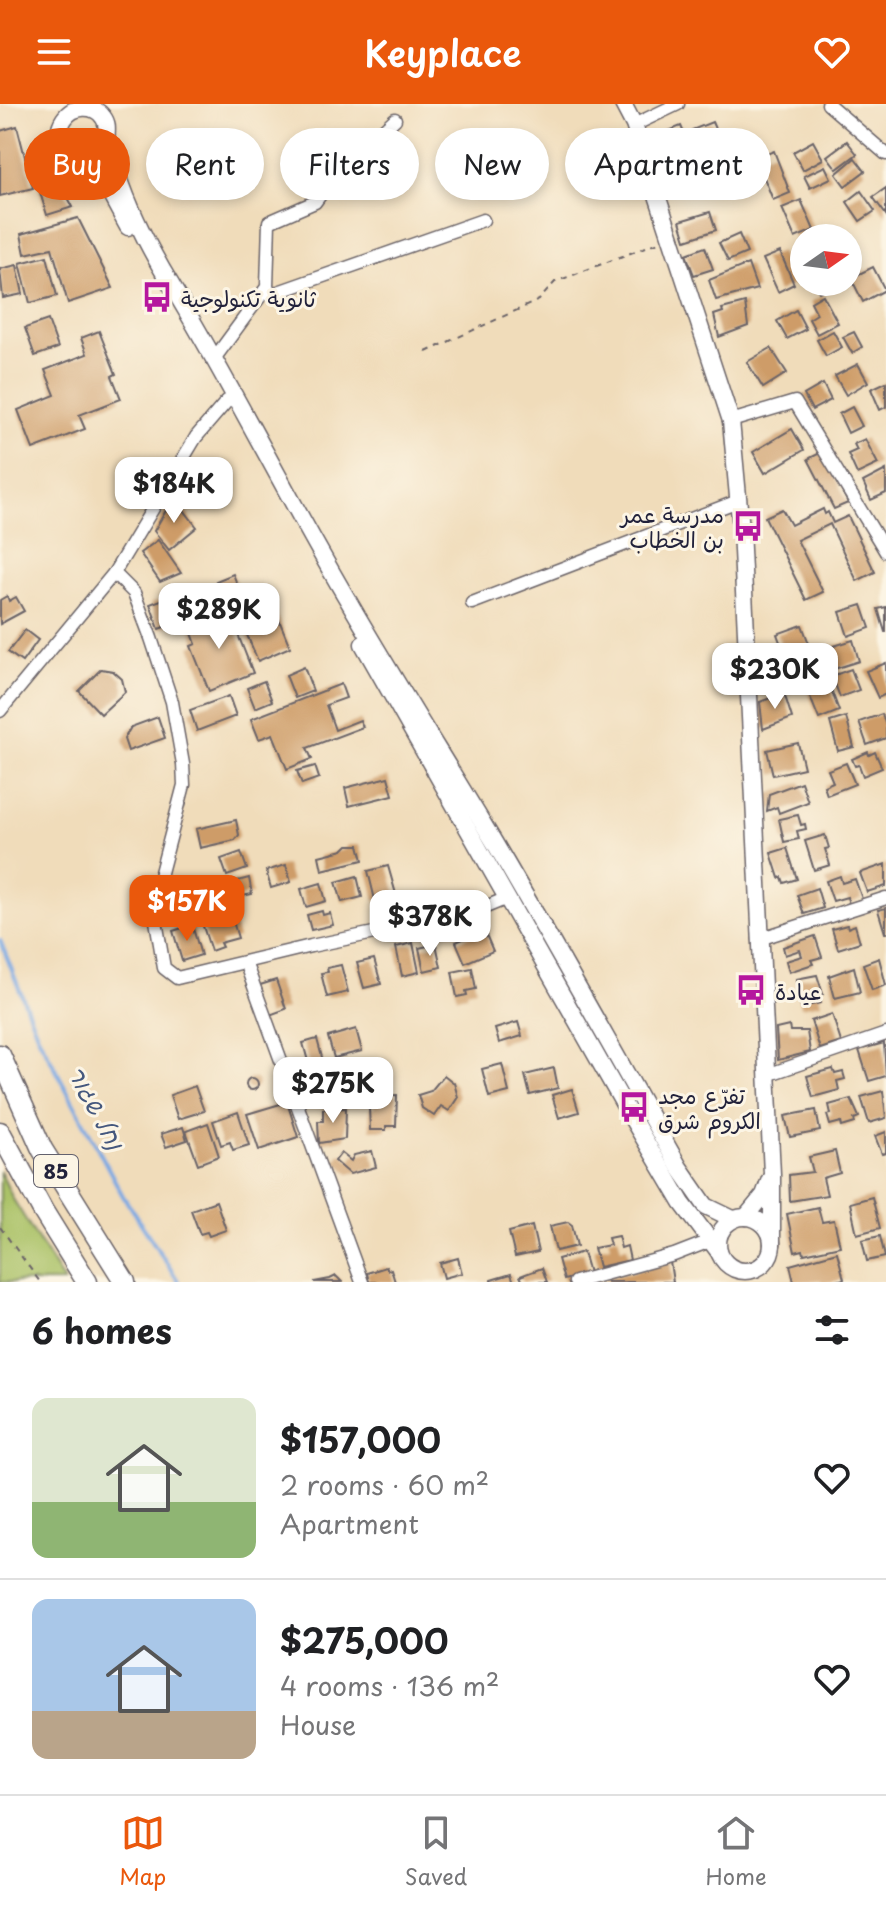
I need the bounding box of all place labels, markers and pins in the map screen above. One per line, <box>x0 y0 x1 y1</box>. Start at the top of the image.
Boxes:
bus stop icon: ثانوية تكنولوجية <box>140 280 174 314</box>
place label: ثانوية تكنولوجية <box>181 281 316 314</box>
pin: $184K <box>118 457 230 525</box>
place label: مدرسة عمر بن الخطاب <box>619 497 724 555</box>
bus stop icon: مدرسة عمر بن الخطاب <box>731 509 765 543</box>
pin: $289K <box>163 583 275 651</box>
pin: $230K <box>719 643 831 711</box>
pin: $157K <box>131 875 243 943</box>
pin: $378K <box>374 890 486 958</box>
bus stop icon: عيادة <box>734 973 768 1007</box>
place label: عيادة <box>775 974 821 1007</box>
pin: $275K <box>277 1057 389 1125</box>
place label: تفرّع مجد الكروم شرق <box>658 1078 761 1139</box>
bus stop icon: تفرّع مجد الكروم شرق <box>617 1090 651 1124</box>

